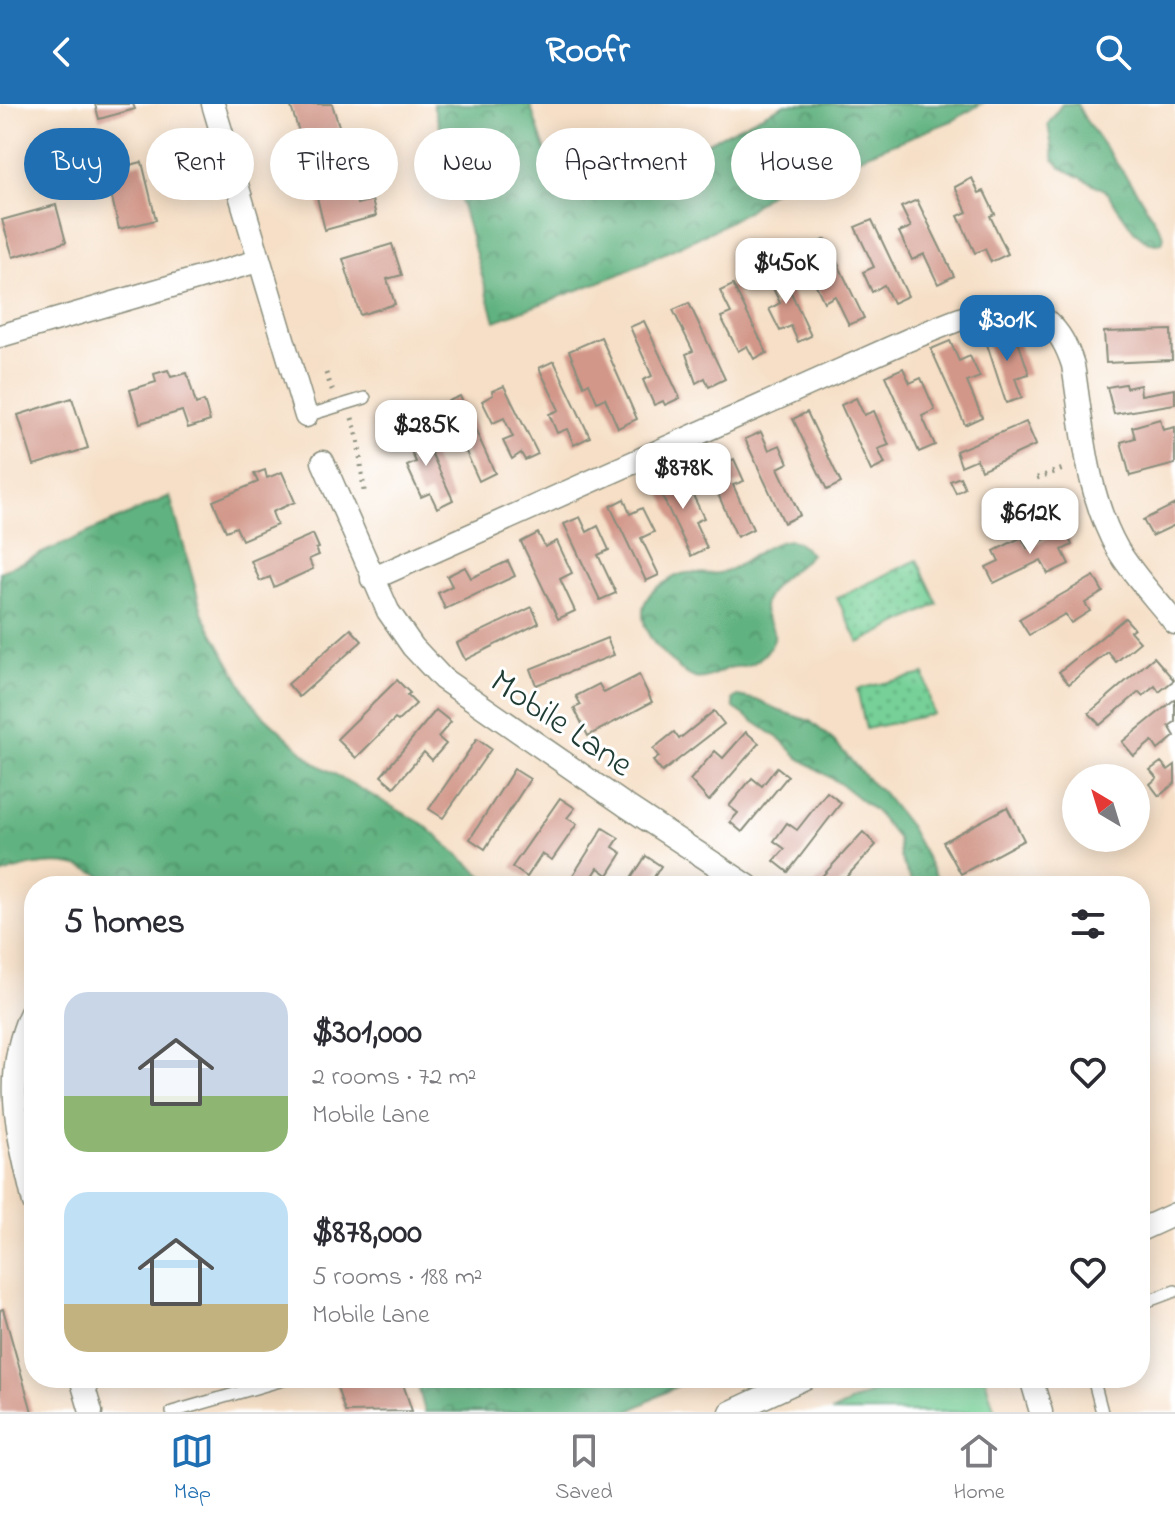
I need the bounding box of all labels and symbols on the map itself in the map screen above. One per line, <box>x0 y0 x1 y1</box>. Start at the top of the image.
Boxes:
pin: $450K <box>730 238 842 306</box>
pin: $301K <box>951 295 1063 363</box>
pin: $285K <box>370 400 482 468</box>
pin: $878K <box>627 443 739 511</box>
pin: $612K <box>974 488 1086 556</box>
street label: Mobile Lane <box>478 657 644 793</box>
north arrow <box>1062 764 1150 852</box>

